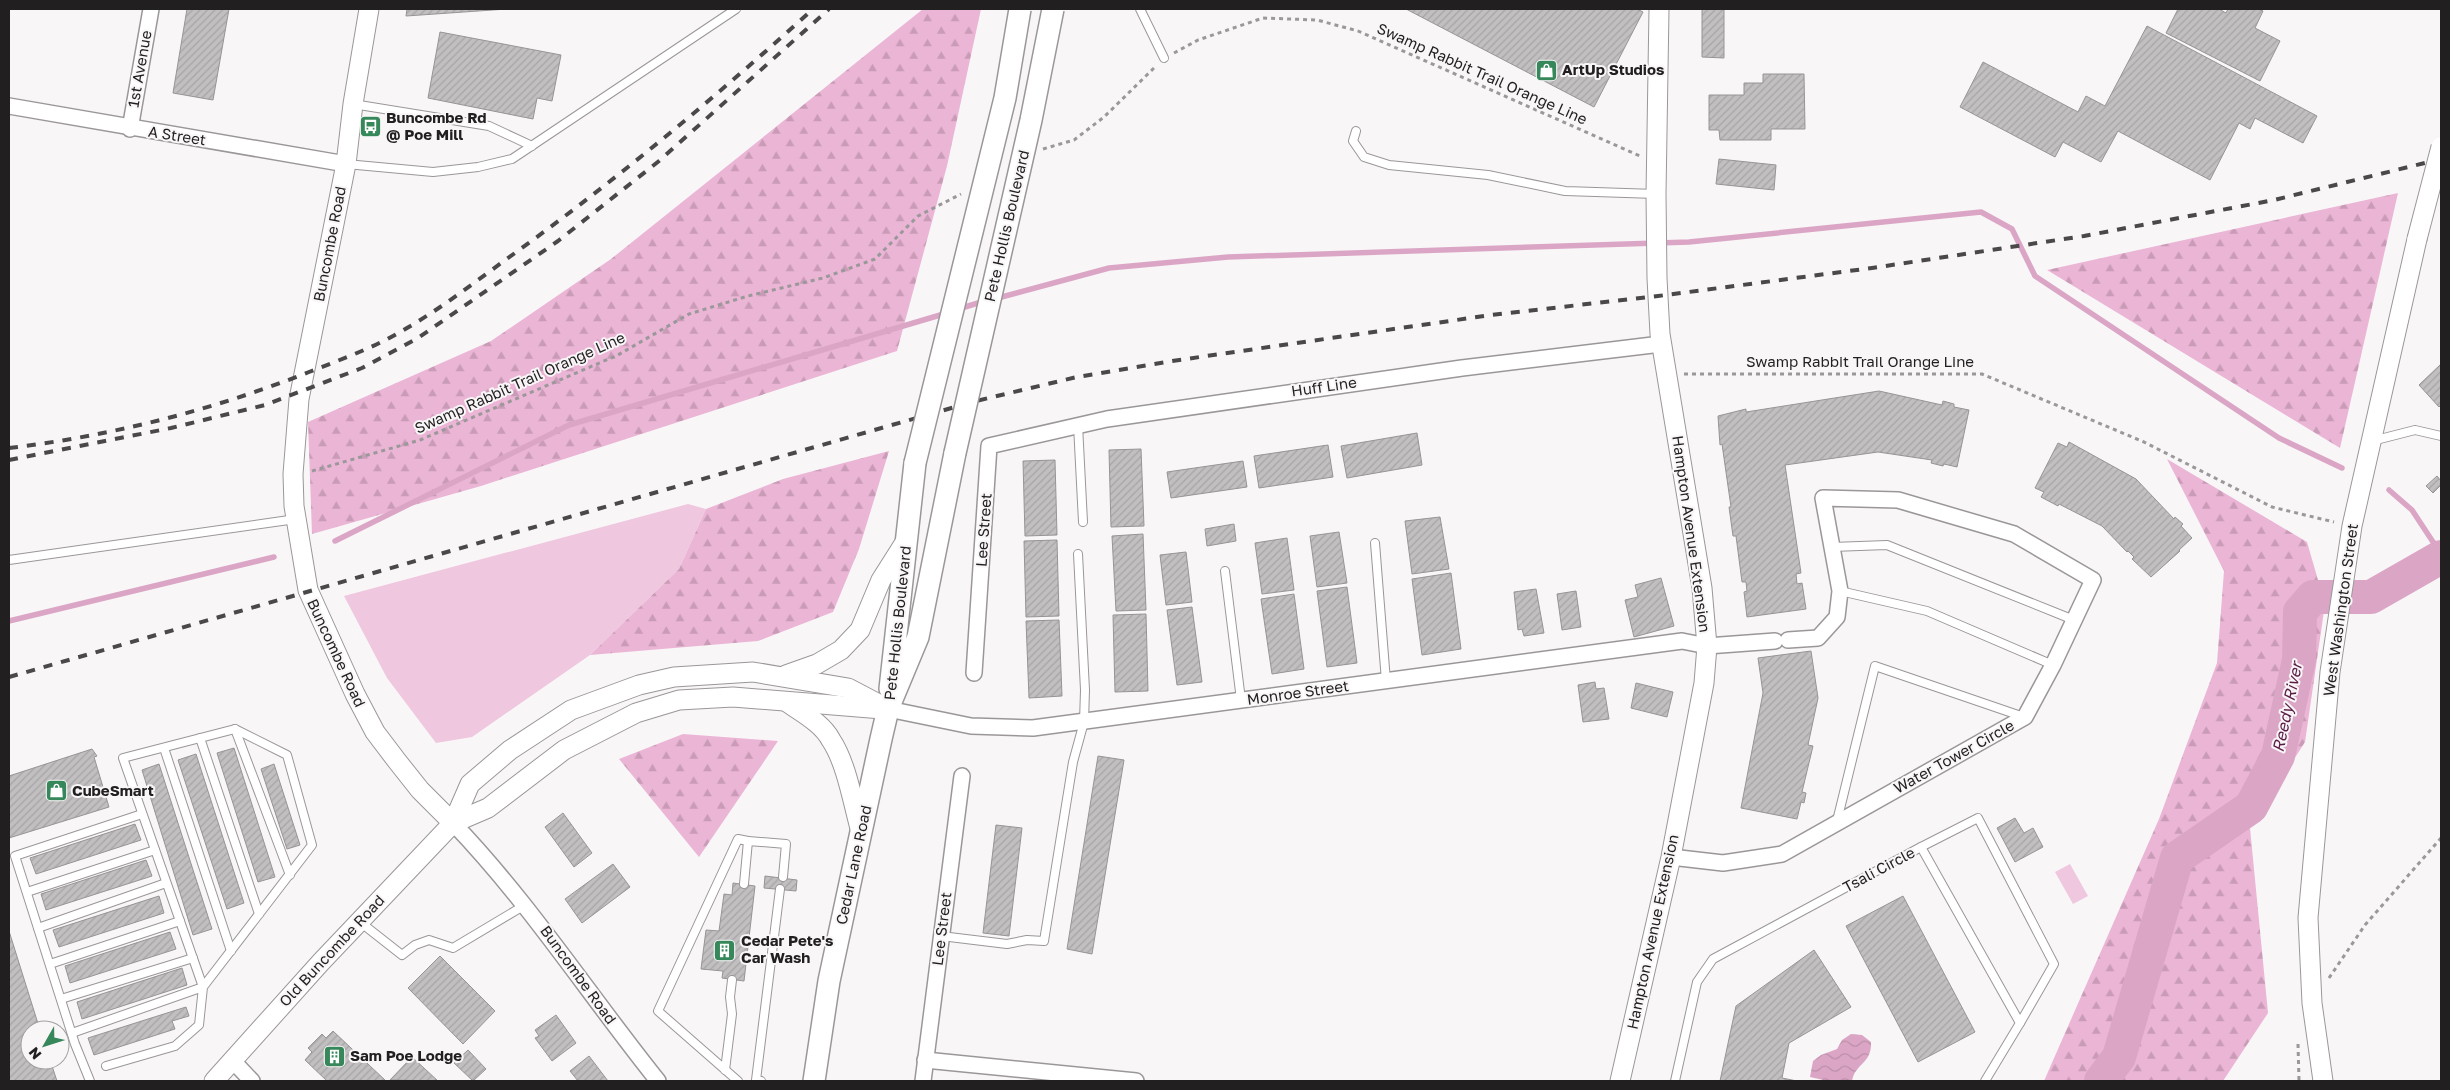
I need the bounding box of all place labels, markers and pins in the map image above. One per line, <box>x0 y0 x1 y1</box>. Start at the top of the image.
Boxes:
shop icon: ArtUp Studios <box>1534 58 1558 82</box>
place label: ArtUp Studios <box>1562 60 1664 78</box>
place label: Buncombe Rd @ Poe Mill <box>386 108 487 143</box>
bus stop icon: Buncombe Rd @ Poe Mill <box>358 115 382 139</box>
shop icon: CubeSmart <box>44 779 68 803</box>
place label: CubeSmart <box>72 781 154 799</box>
place label: Cedar Pete's Car Wash <box>741 931 833 966</box>
building icon: Cedar Pete's Car Wash <box>713 938 737 962</box>
building icon: Sam Poe Lodge <box>322 1044 346 1068</box>
place label: Sam Poe Lodge <box>350 1046 462 1064</box>

